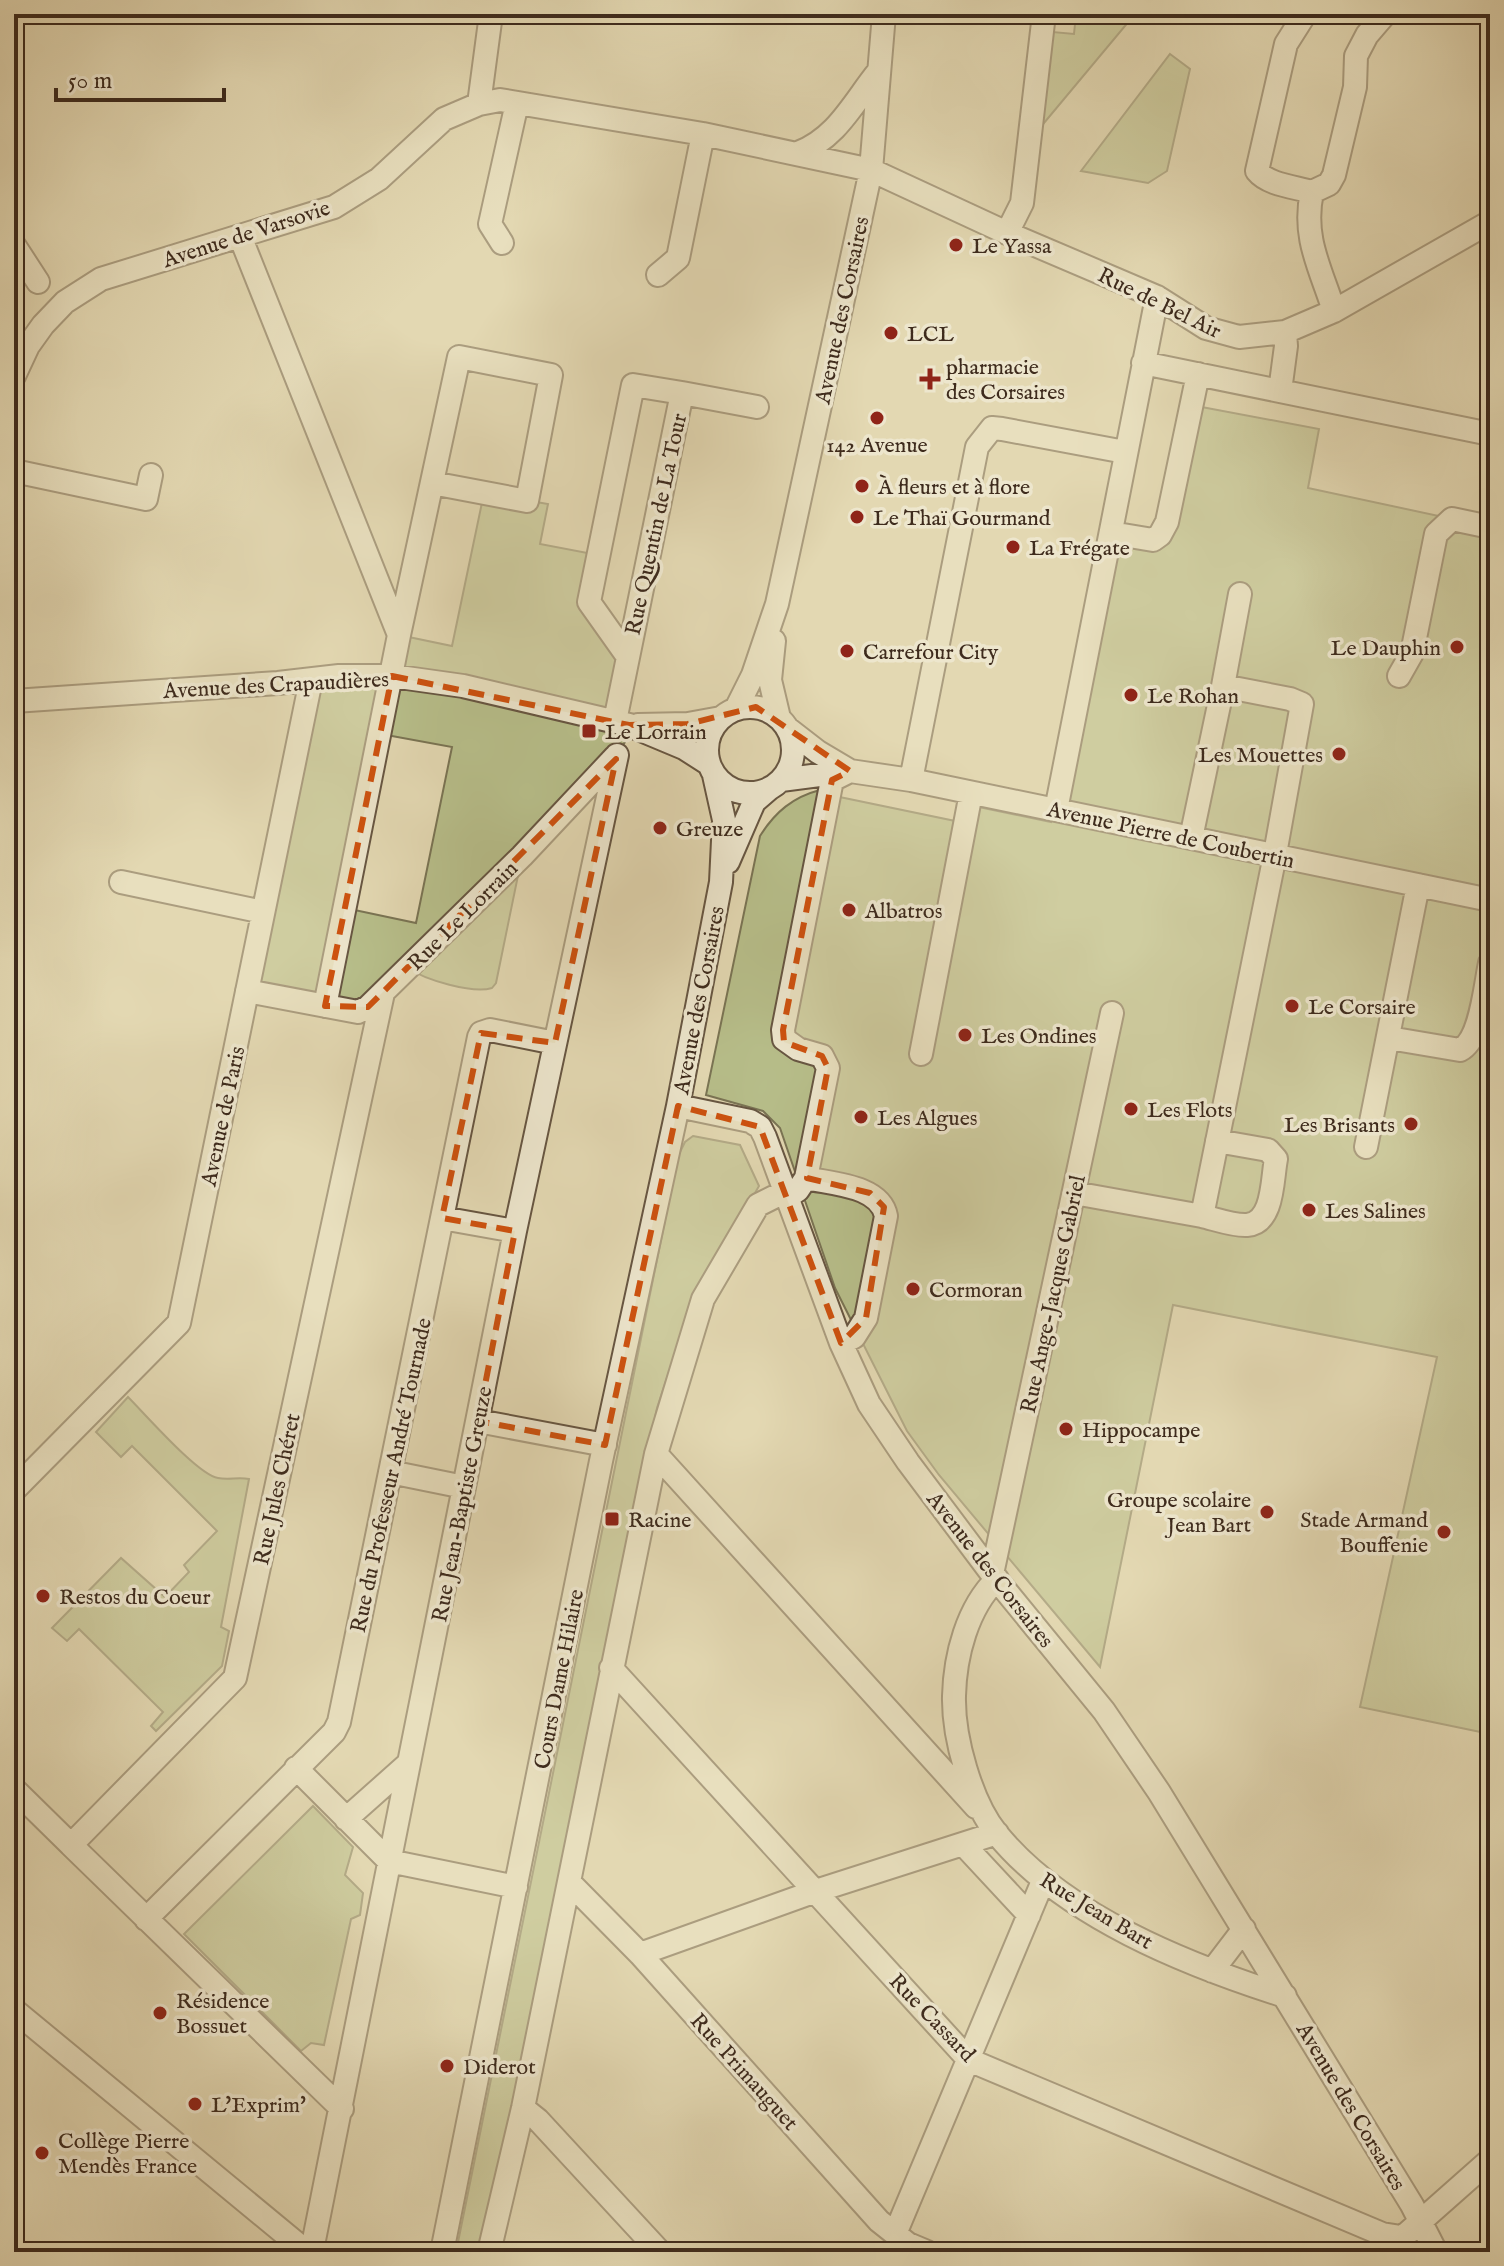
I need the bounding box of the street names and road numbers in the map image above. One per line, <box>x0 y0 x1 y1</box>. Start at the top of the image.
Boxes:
street label: Avenue de Varsovie <box>158 195 334 275</box>
street label: Avenue des Corsaires <box>809 214 877 408</box>
street label: Rue de Bel Air <box>1093 262 1225 346</box>
street label: Rue Quentin de La Tour <box>620 411 694 638</box>
street label: Avenue des Crapaudières <box>162 666 390 706</box>
street label: Avenue Pierre de Coubertin <box>1043 796 1297 876</box>
street label: Rue Le Lorrain <box>402 855 525 977</box>
street label: Avenue des Corsaires <box>668 904 732 1098</box>
street label: Avenue de Paris <box>195 1044 252 1190</box>
street label: Rue Ange-Jacques Gabriel <box>1015 1173 1093 1416</box>
street label: Rue du Professeur André Tournade <box>345 1316 439 1635</box>
street label: Rue Jean-Baptiste Greuze <box>426 1384 500 1625</box>
street label: Rue Jules Chéret <box>248 1411 308 1568</box>
street label: Avenue des Corsaires <box>919 1486 1059 1654</box>
street label: Cours Dame Hilaire <box>529 1587 591 1772</box>
street label: Rue Jean Bart <box>1034 1867 1158 1957</box>
street label: Rue Cassard <box>882 1968 981 2069</box>
street label: Rue Primauguet <box>683 2008 804 2137</box>
street label: Avenue des Corsaires <box>1289 2017 1411 2196</box>

